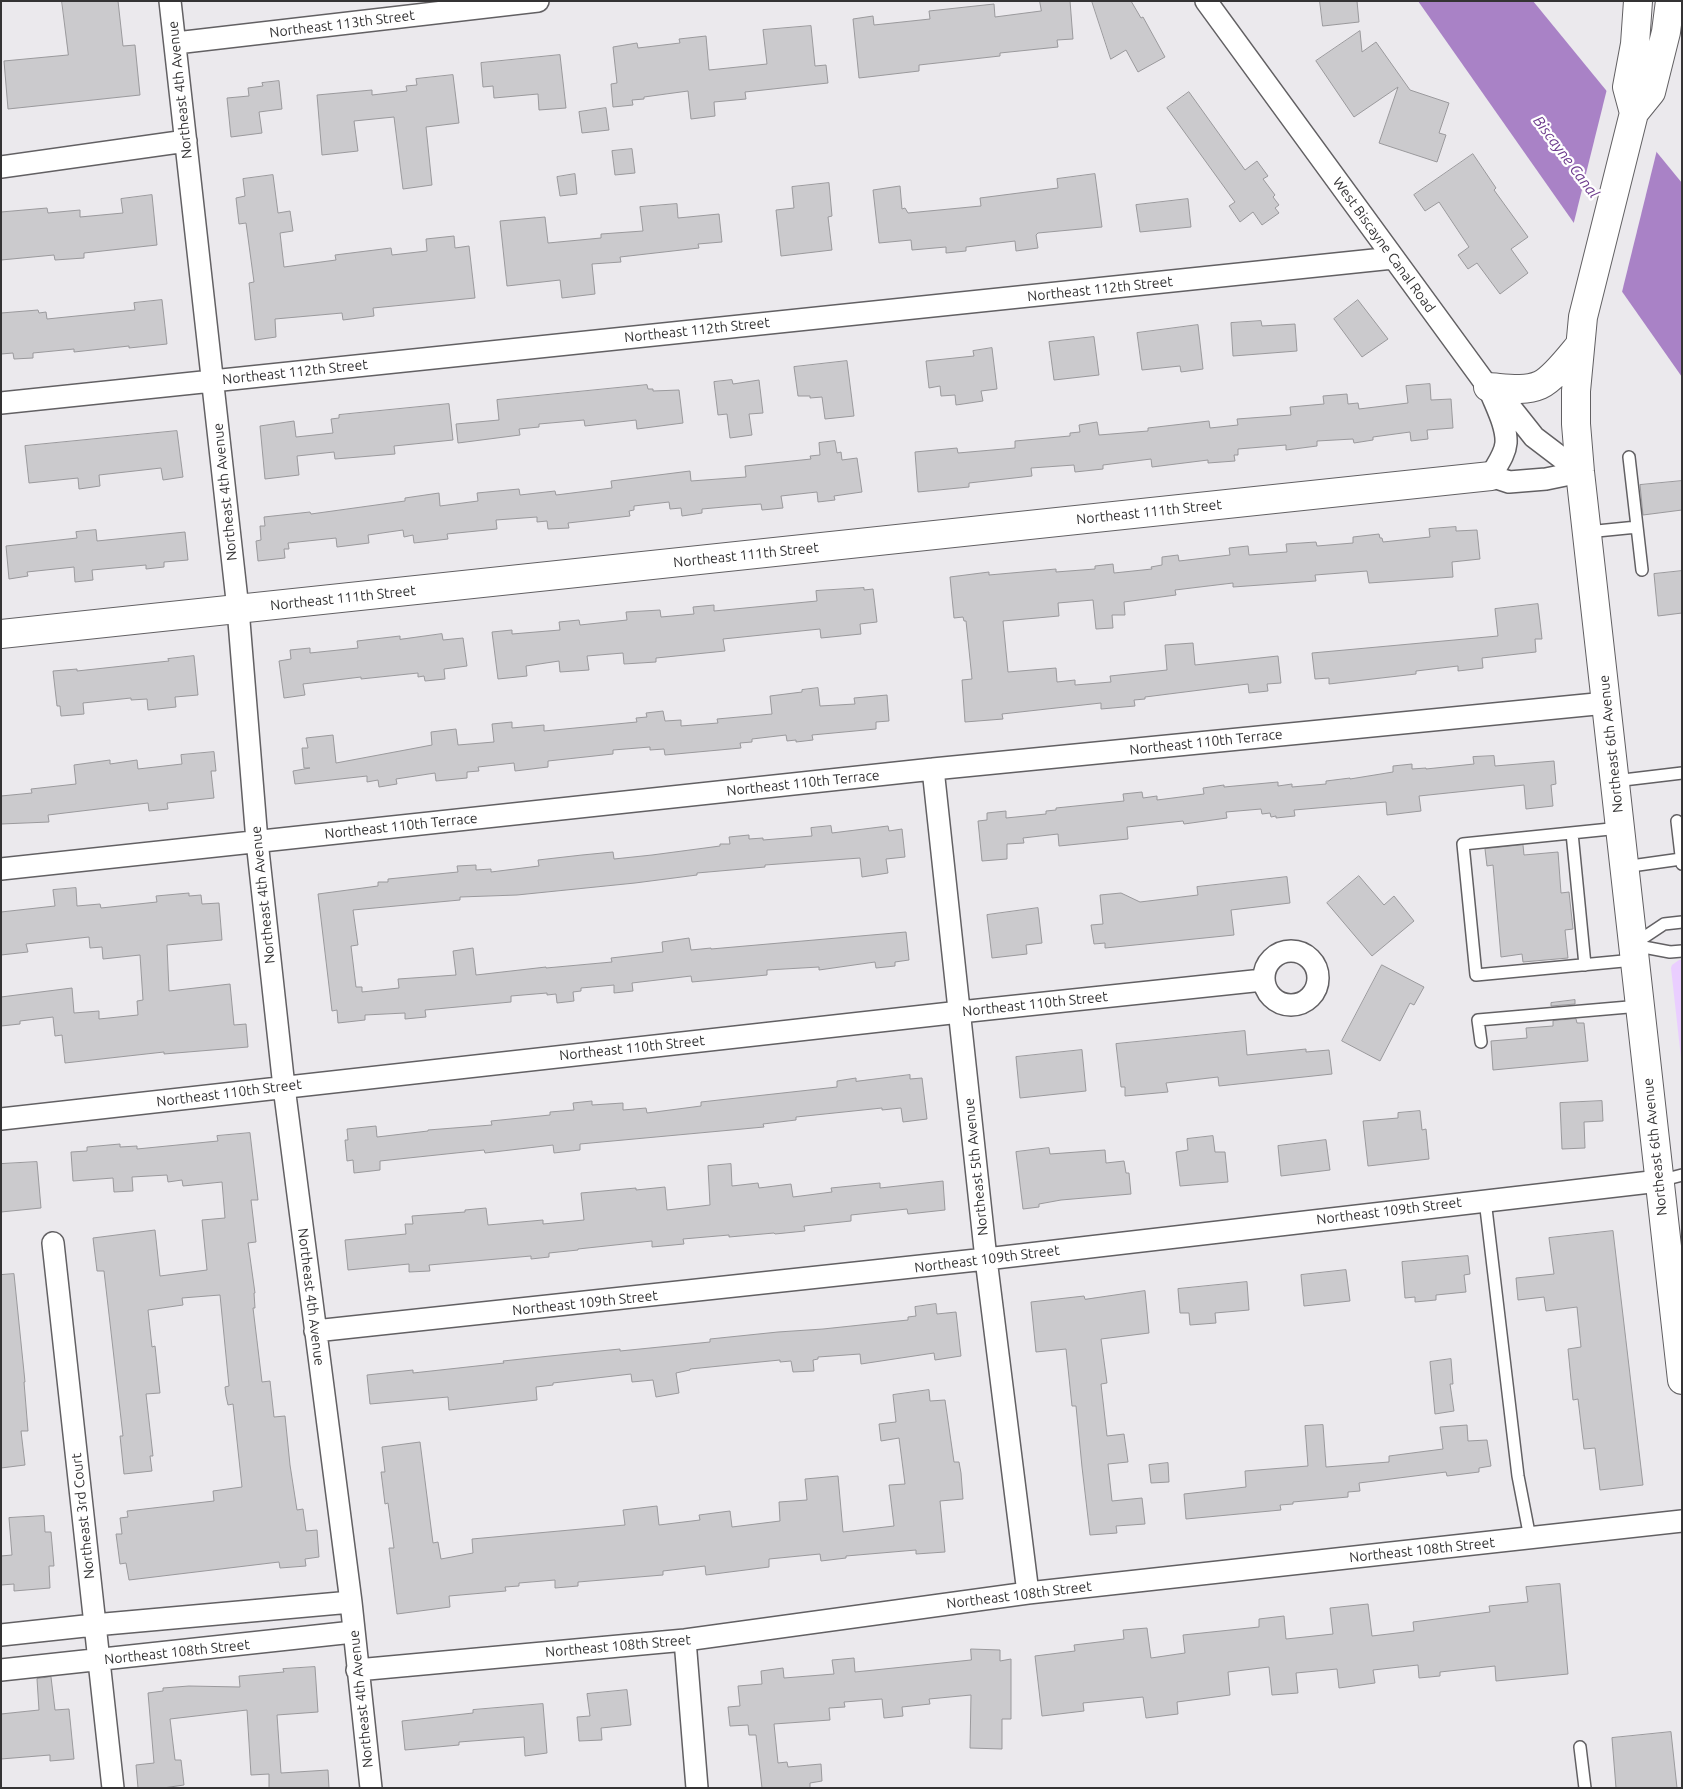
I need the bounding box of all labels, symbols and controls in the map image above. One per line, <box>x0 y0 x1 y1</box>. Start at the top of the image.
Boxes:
street label: Northeast 113th Street <box>268 7 416 41</box>
street label: Northeast 4th Avenue <box>164 20 196 160</box>
water label: Biscayne Canal <box>1529 112 1603 202</box>
street label: West Biscayne Canal Road <box>1329 174 1439 316</box>
street label: Northeast 112th Street <box>1026 273 1174 305</box>
street label: Northeast 112th Street <box>623 314 771 346</box>
street label: Northeast 112th Street <box>221 356 369 388</box>
street label: Northeast 4th Avenue <box>209 422 241 562</box>
street label: Northeast 111th Street <box>1075 496 1223 528</box>
street label: Northeast 111th Street <box>672 539 820 571</box>
street label: Northeast 111th Street <box>269 582 417 614</box>
street label: Northeast 6th Avenue <box>1595 674 1627 814</box>
street label: Northeast 110th Terrace <box>1129 726 1283 758</box>
street label: Northeast 110th Terrace <box>726 767 880 799</box>
street label: Northeast 110th Terrace <box>324 810 478 842</box>
street label: Northeast 4th Avenue <box>247 825 279 965</box>
street label: Northeast 110th Street <box>961 988 1109 1020</box>
street label: Northeast 110th Street <box>558 1032 706 1064</box>
street label: Northeast 110th Street <box>155 1076 303 1110</box>
street label: Northeast 6th Avenue <box>1639 1077 1671 1217</box>
street label: Northeast 5th Avenue <box>960 1097 992 1237</box>
street label: Northeast 109th Street <box>1315 1194 1463 1228</box>
street label: Northeast 4th Avenue <box>294 1227 328 1367</box>
street label: Northeast 109th Street <box>913 1242 1061 1276</box>
street label: Northeast 109th Street <box>511 1287 659 1319</box>
street label: Northeast 3rd Court <box>68 1452 98 1580</box>
street label: Northeast 108th Street <box>1348 1534 1496 1566</box>
street label: Northeast 108th Street <box>945 1578 1093 1612</box>
street label: Northeast 4th Avenue <box>345 1629 377 1769</box>
street label: Northeast 108th Street <box>544 1631 692 1661</box>
street label: Northeast 108th Street <box>103 1636 251 1668</box>

